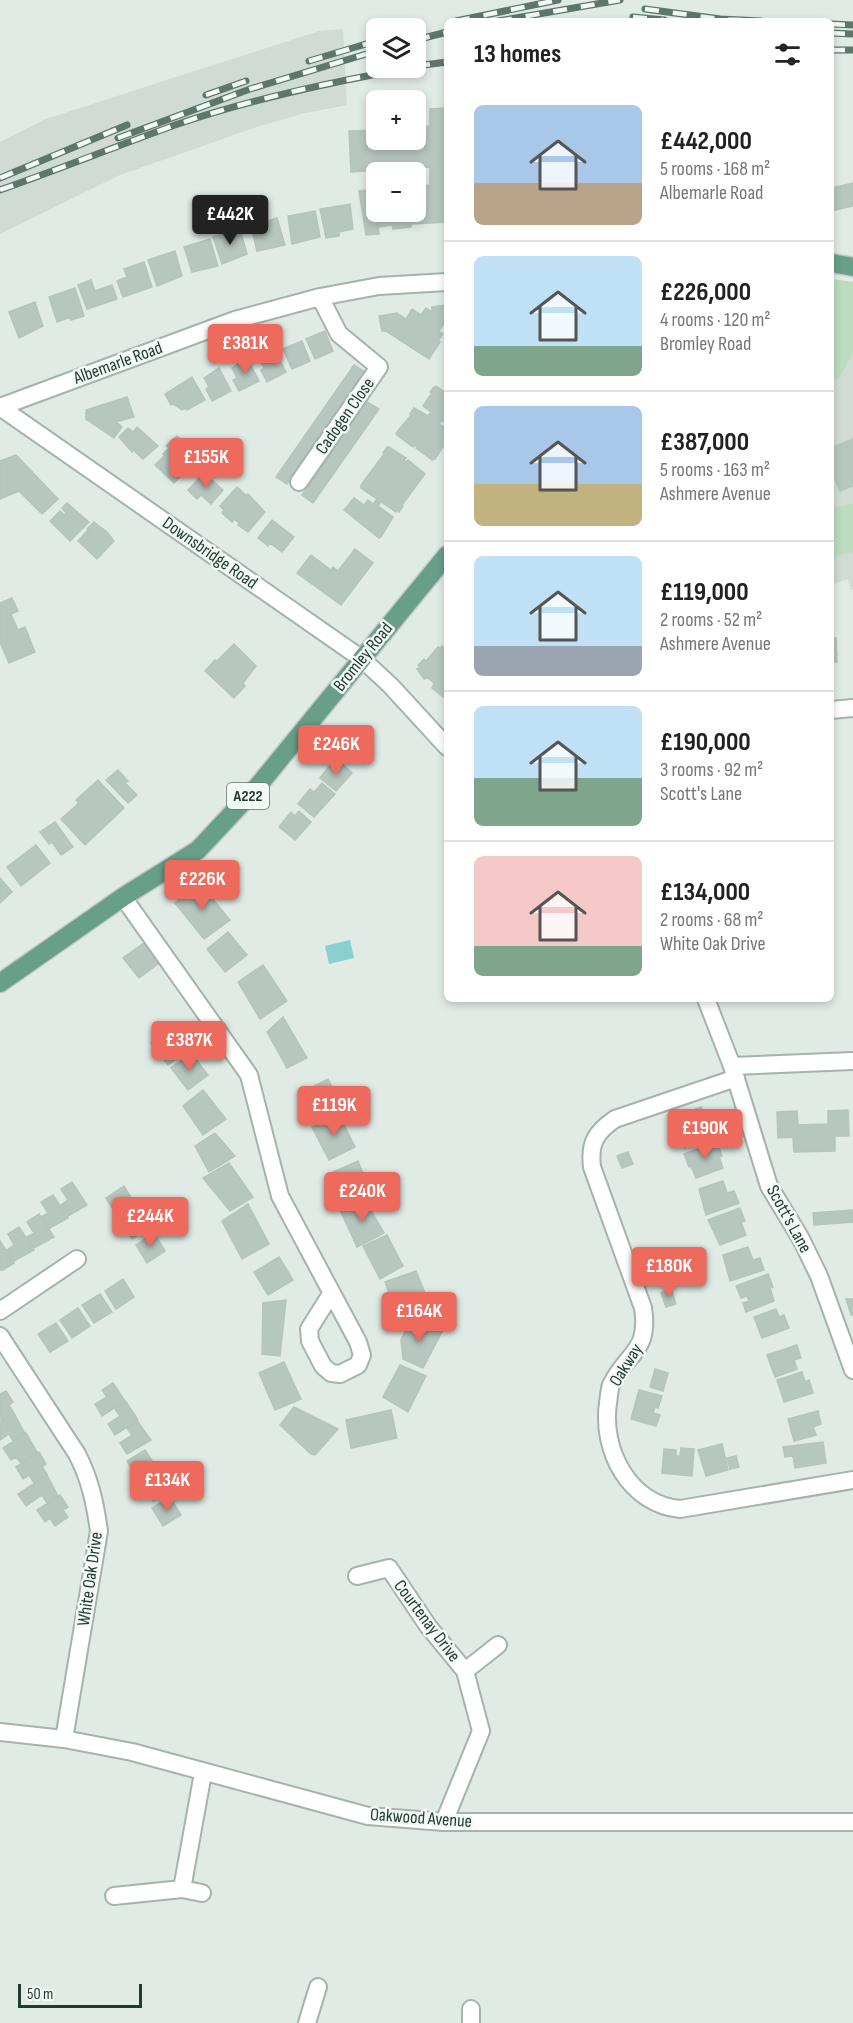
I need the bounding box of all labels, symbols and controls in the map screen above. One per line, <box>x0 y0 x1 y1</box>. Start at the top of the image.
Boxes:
map controls <box>366 18 426 222</box>
button: layers <box>366 18 426 78</box>
icon: filters <box>771 38 804 71</box>
text: 13 homes <box>474 39 561 70</box>
button: + <box>366 90 426 150</box>
text: £442,000 <box>660 126 752 157</box>
icon: home <box>522 129 594 201</box>
text: 5 rooms · 168 m² <box>660 157 770 181</box>
button: − <box>366 162 426 222</box>
text: Albemarle Road <box>660 181 763 205</box>
pin: £442K <box>188 195 272 246</box>
text: £442K <box>206 202 254 226</box>
text: £226,000 <box>660 277 751 308</box>
icon: home <box>522 280 594 352</box>
text: 4 rooms · 120 m² <box>660 308 771 332</box>
pin: £381K <box>203 324 287 375</box>
text: £381K <box>222 331 268 355</box>
text: Bromley Road <box>660 332 751 356</box>
street label: Albemarle Road <box>70 337 165 389</box>
street label: Cadogen Close <box>311 374 379 458</box>
text: £387,000 <box>660 427 749 458</box>
icon: home <box>522 430 594 502</box>
pin: £155K <box>164 438 248 489</box>
text: £155K <box>183 445 229 469</box>
text: 5 rooms · 163 m² <box>660 458 770 482</box>
text: Ashmere Avenue <box>660 482 771 506</box>
street label: Downsbridge Road <box>158 513 262 593</box>
text: £119,000 <box>660 577 749 608</box>
icon: home <box>522 580 594 652</box>
text: 2 rooms · 52 m² <box>660 608 762 632</box>
street label: Bromley Road <box>329 618 397 696</box>
text: Ashmere Avenue <box>660 632 771 656</box>
pin: £246K <box>294 725 378 776</box>
text: £190,000 <box>660 727 751 758</box>
icon: home <box>522 730 594 802</box>
text: £246K <box>312 732 360 756</box>
text: 3 rooms · 92 m² <box>660 758 763 782</box>
text: Scott's Lane <box>660 782 742 806</box>
road number: A222 <box>227 783 269 809</box>
pin: £226K <box>160 860 244 911</box>
text: £226K <box>178 867 226 891</box>
text: £134,000 <box>660 877 750 908</box>
icon: home <box>522 880 594 952</box>
text: 2 rooms · 68 m² <box>660 908 764 932</box>
text: White Oak Drive <box>660 932 766 956</box>
pin: £387K <box>147 1021 231 1072</box>
text: £387K <box>165 1028 213 1052</box>
pin: £119K <box>292 1086 376 1137</box>
text: £119K <box>311 1093 357 1117</box>
pin: £190K <box>663 1109 747 1160</box>
text: £190K <box>682 1116 728 1140</box>
pin: £240K <box>320 1172 404 1223</box>
text: £240K <box>338 1179 386 1203</box>
street label: Scott's Lane <box>762 1182 816 1256</box>
pin: £244K <box>108 1197 192 1248</box>
text: £244K <box>126 1204 174 1228</box>
pin: £180K <box>627 1247 711 1298</box>
text: £180K <box>646 1254 692 1278</box>
pin: £164K <box>377 1292 461 1343</box>
text: £164K <box>396 1299 442 1323</box>
street label: Oakway <box>605 1340 647 1390</box>
pin: £134K <box>125 1461 209 1512</box>
text: £134K <box>144 1468 190 1492</box>
street label: White Oak Drive <box>73 1530 107 1628</box>
street label: Courtenay Drive <box>389 1576 465 1666</box>
street label: Oakwood Avenue <box>369 1804 473 1832</box>
scale bar <box>18 1981 142 2008</box>
text: 50 m <box>27 1985 53 2004</box>

